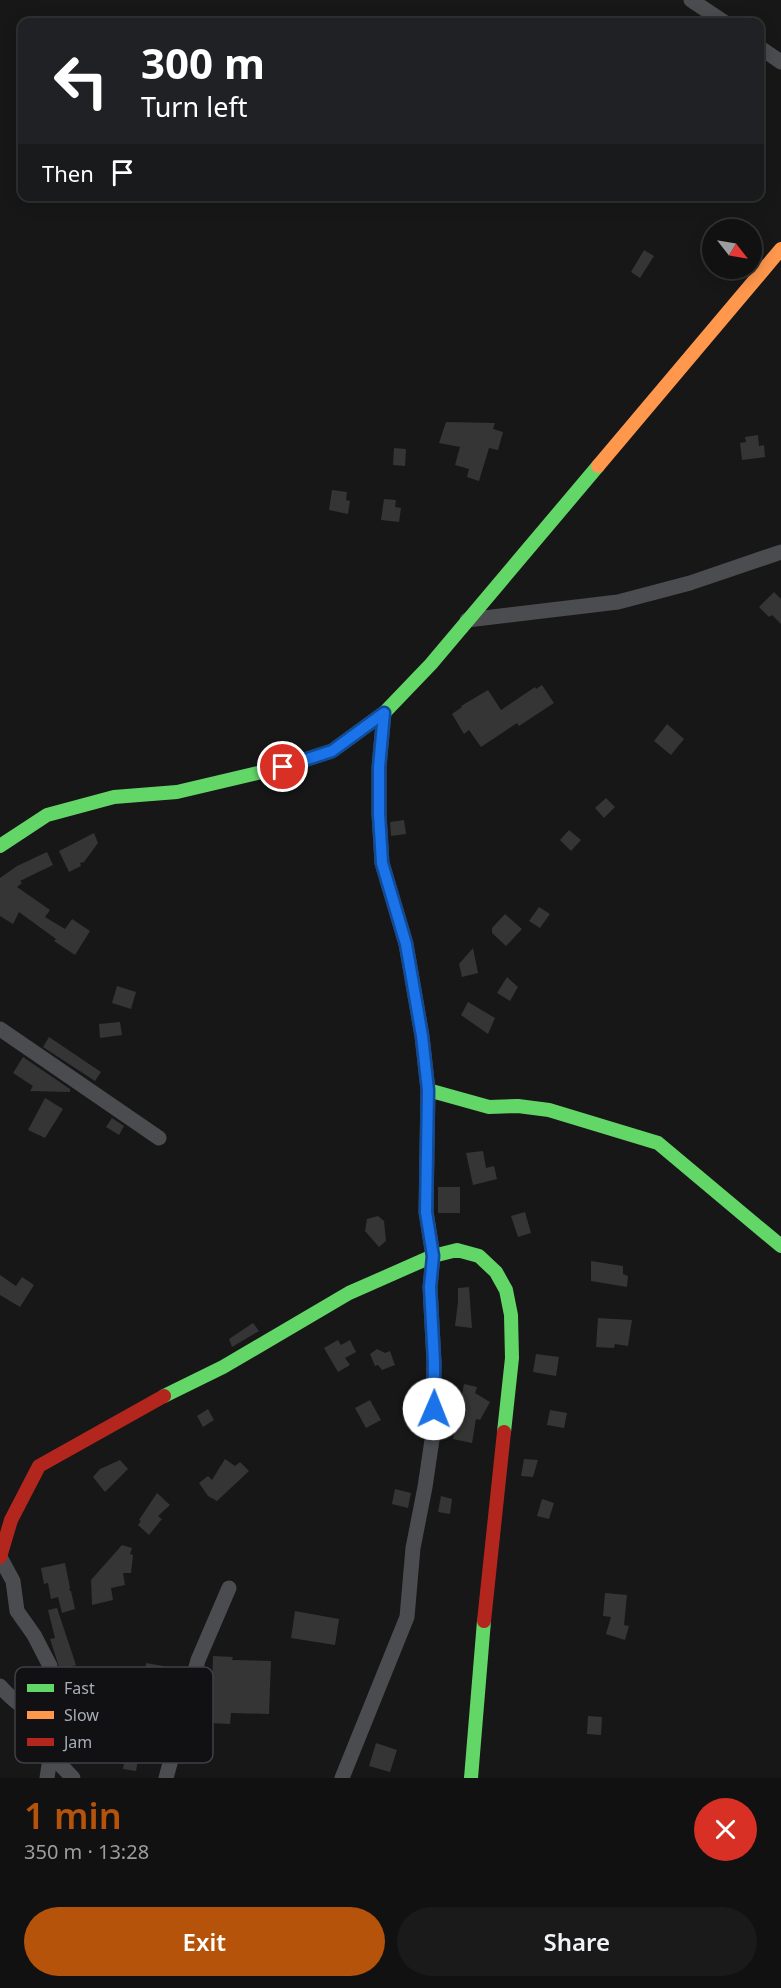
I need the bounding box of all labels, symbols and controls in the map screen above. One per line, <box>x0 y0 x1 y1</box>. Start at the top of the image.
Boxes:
text: 300 m <box>141 34 265 91</box>
icon: left <box>42 42 120 120</box>
text: Turn left <box>141 88 247 125</box>
icon: arrive <box>106 156 139 189</box>
text: Then <box>42 158 94 188</box>
north arrow <box>702 219 762 279</box>
map controls <box>702 219 762 279</box>
pin <box>257 741 308 792</box>
icon: arrive <box>266 750 299 783</box>
position arrow <box>402 1377 466 1441</box>
legend <box>15 1667 213 1763</box>
text: Fast <box>64 1677 95 1699</box>
text: Slow <box>64 1704 99 1726</box>
text: Jam <box>62 1731 92 1753</box>
text: 1 min <box>24 1791 122 1840</box>
button: close <box>694 1798 757 1861</box>
text: 350 m · 13:28 <box>24 1838 149 1865</box>
button: Exit <box>24 1907 385 1976</box>
button: Share <box>397 1907 757 1976</box>

